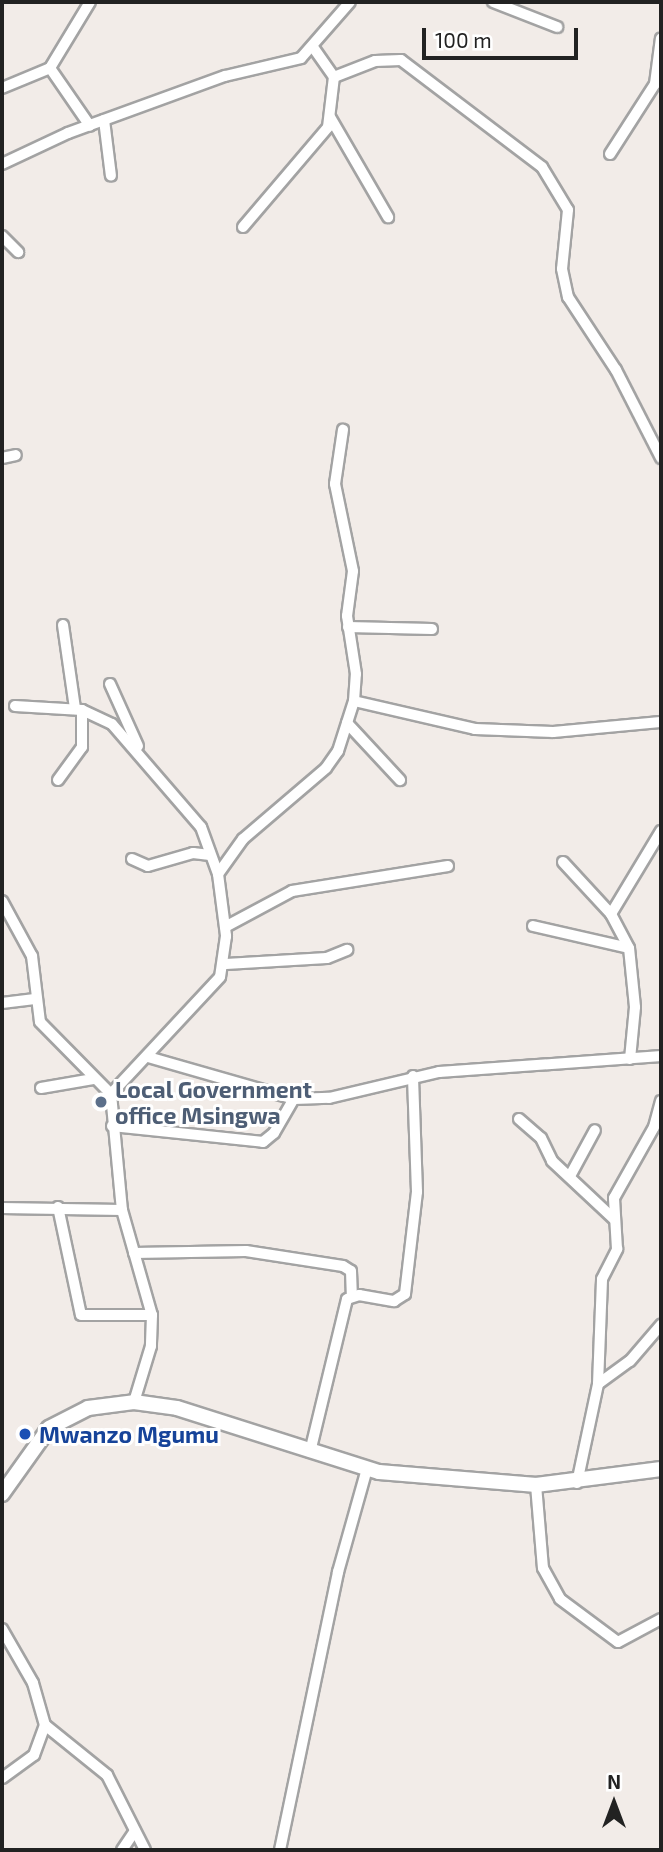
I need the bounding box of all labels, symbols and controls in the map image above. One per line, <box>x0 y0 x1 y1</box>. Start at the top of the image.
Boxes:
scale bar <box>425 14 581 58</box>
text: 100 m <box>435 27 492 52</box>
place label: Local Government office Msingwa <box>115 1075 312 1129</box>
marker: Local Government office Msingwa <box>93 1094 109 1110</box>
place label: Mwanzo Mgumu <box>39 1420 219 1448</box>
marker: Mwanzo Mgumu <box>17 1426 33 1442</box>
north arrow <box>579 1768 649 1838</box>
text: N <box>607 1770 621 1793</box>

